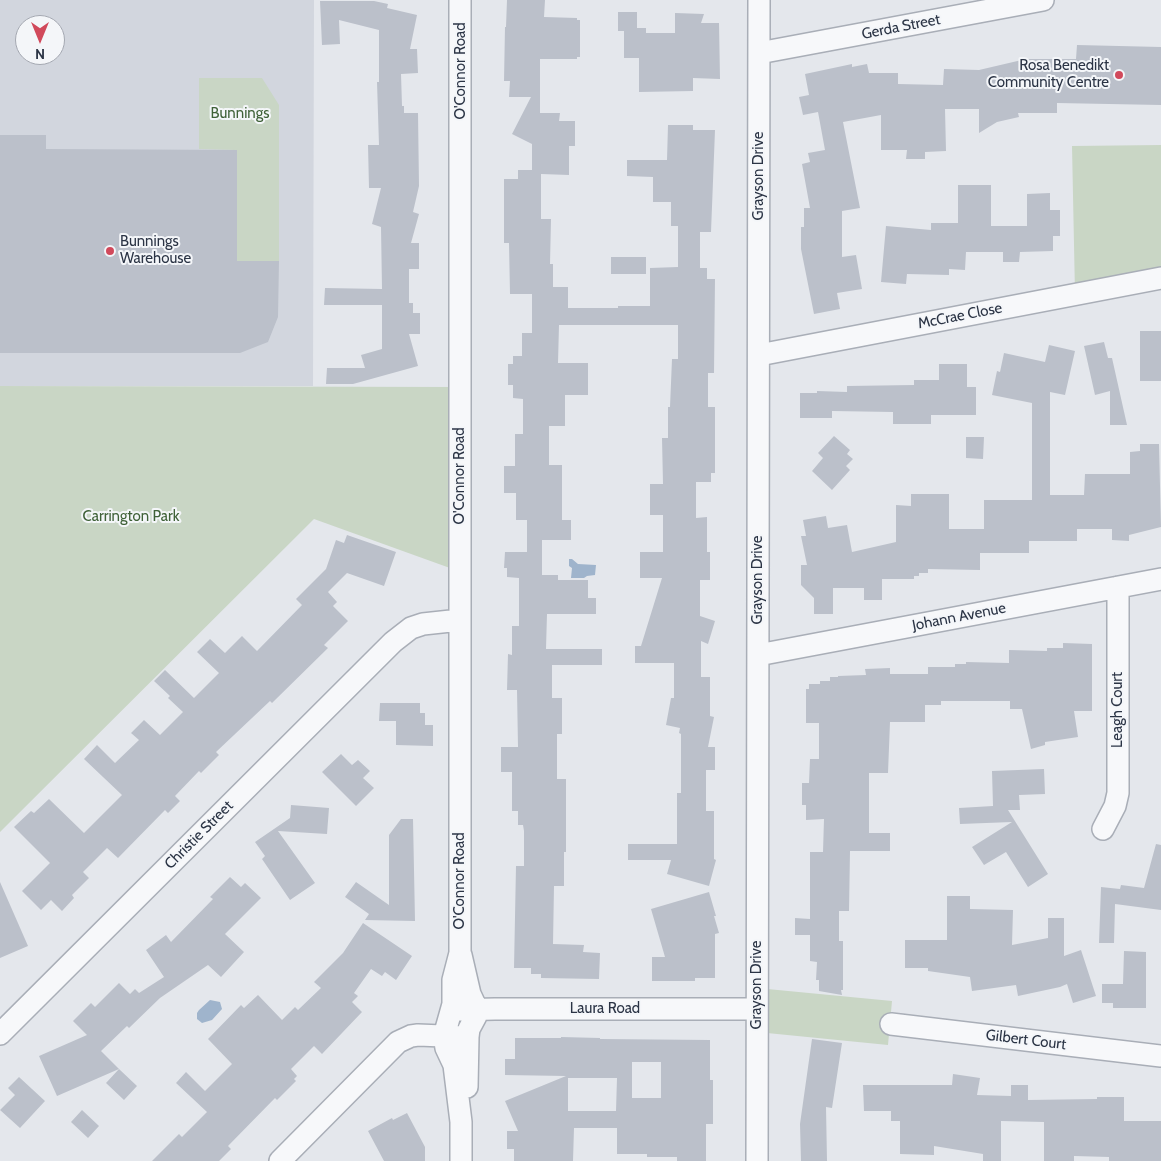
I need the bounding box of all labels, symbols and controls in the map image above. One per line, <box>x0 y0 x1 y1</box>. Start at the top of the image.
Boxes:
street label: Gerda Street <box>860 11 942 43</box>
north arrow <box>15 15 65 65</box>
street label: O'Connor Road <box>452 22 470 120</box>
text: N <box>35 45 45 63</box>
place label: Rosa Benedikt Community Centre <box>988 57 1109 92</box>
marker: Rosa Benedikt Community Centre <box>1113 69 1125 81</box>
park label: Bunnings <box>211 105 269 123</box>
street label: Grayson Drive <box>750 132 768 220</box>
place label: Bunnings Warehouse <box>120 233 191 268</box>
marker: Bunnings Warehouse <box>104 245 116 257</box>
street label: McCrae Close <box>916 299 1004 333</box>
street label: O'Connor Road <box>451 427 469 525</box>
park label: Carrington Park <box>83 508 179 526</box>
street label: Grayson Drive <box>749 536 767 624</box>
street label: Johann Avenue <box>911 599 1007 635</box>
street label: Leagh Court <box>1109 672 1127 748</box>
street label: Christie Street <box>161 797 237 873</box>
street label: O'Connor Road <box>451 832 469 930</box>
street label: Grayson Drive <box>748 941 766 1029</box>
street label: Laura Road <box>570 1000 640 1018</box>
street label: Gilbert Court <box>985 1026 1067 1054</box>

